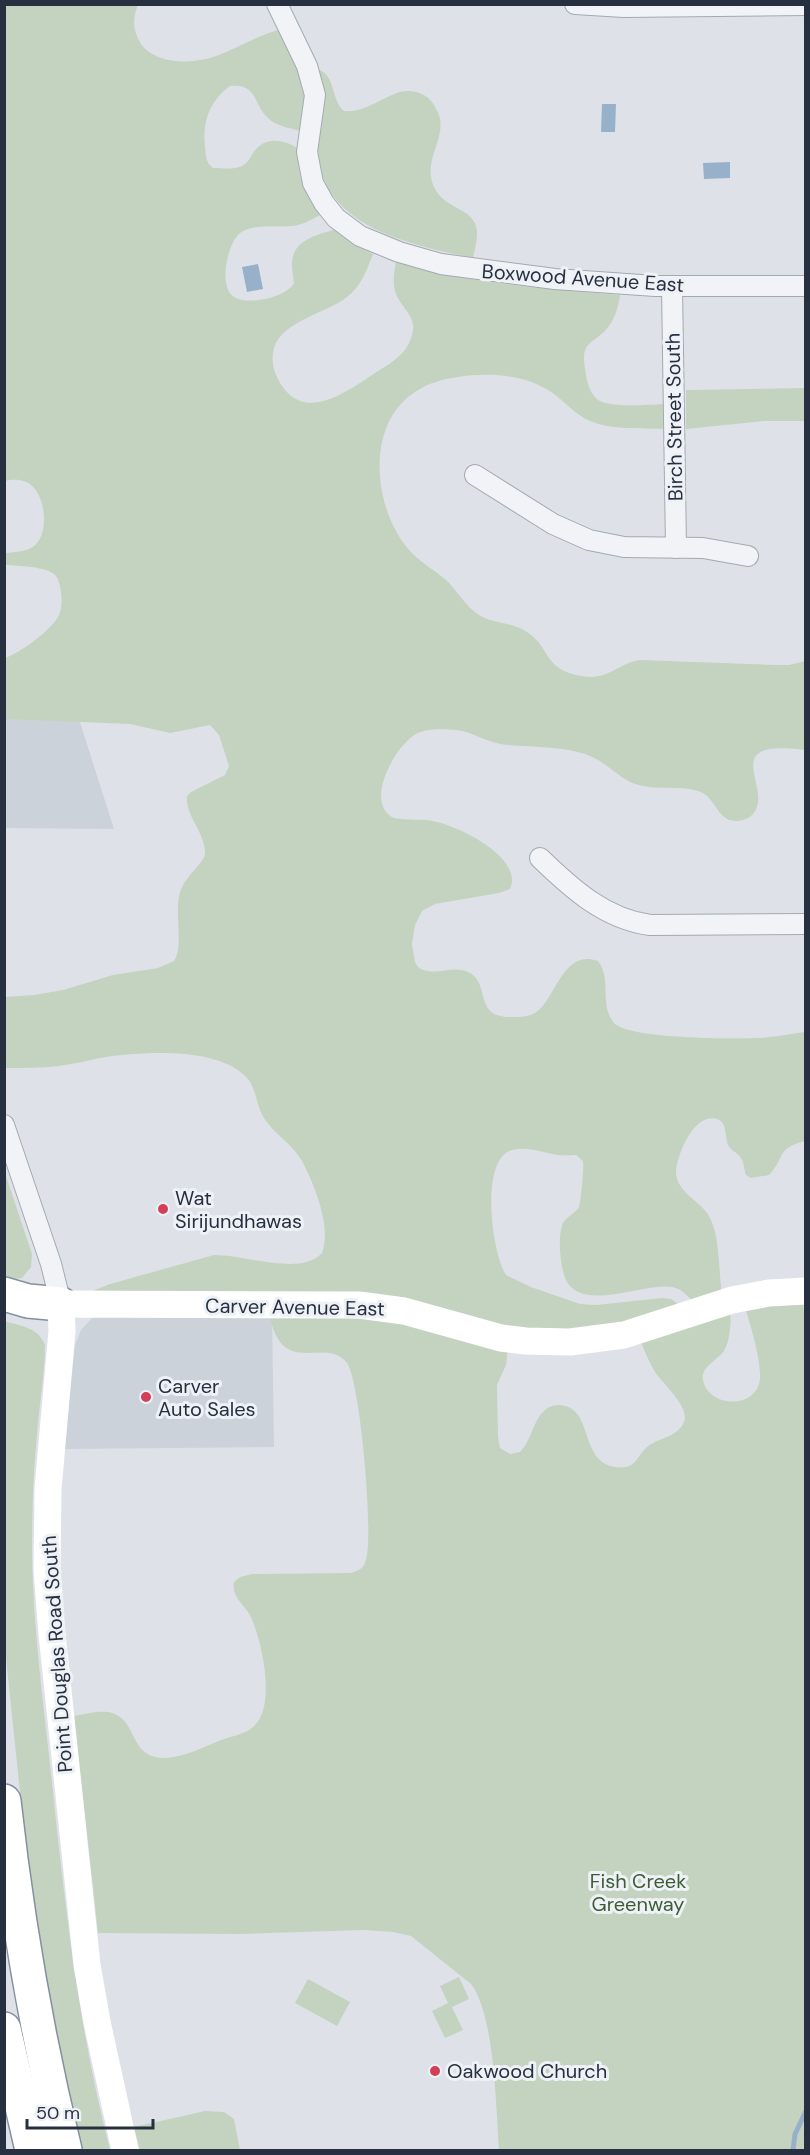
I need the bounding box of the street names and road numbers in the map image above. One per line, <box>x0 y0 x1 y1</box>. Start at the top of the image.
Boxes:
street label: Boxwood Avenue East <box>481 258 685 298</box>
street label: Birch Street South <box>660 333 688 501</box>
street label: Carver Avenue East <box>205 1292 385 1322</box>
street label: Point Douglas Road South <box>36 1535 78 1773</box>

